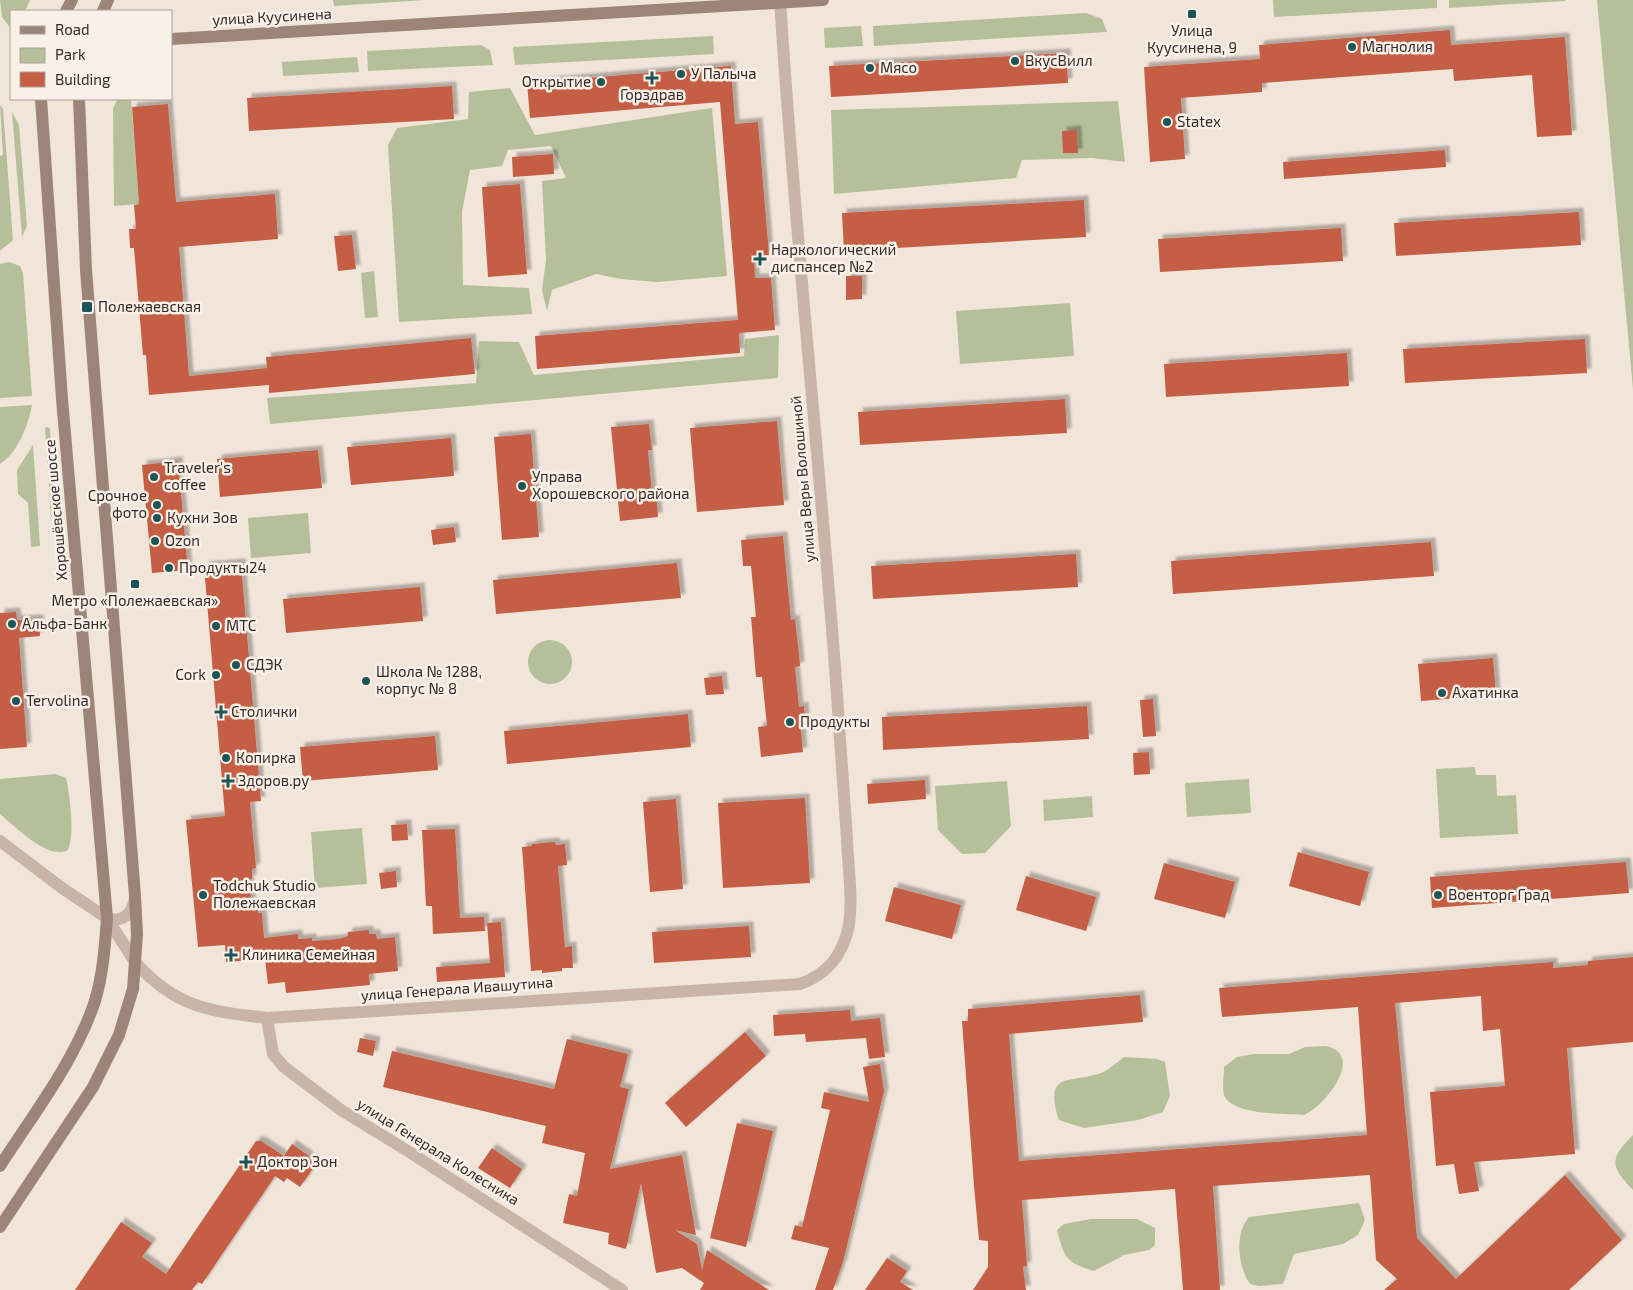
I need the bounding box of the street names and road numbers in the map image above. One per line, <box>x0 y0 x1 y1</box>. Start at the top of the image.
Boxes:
street label: улица Куусинена <box>212 4 332 29</box>
street label: улица Веры Волошиной <box>786 395 819 563</box>
street label: Хорошёвское шоссе <box>40 439 70 582</box>
street label: улица Генерала Ивашутина <box>360 972 554 1005</box>
street label: улица Генерала Колесника <box>354 1094 523 1209</box>

